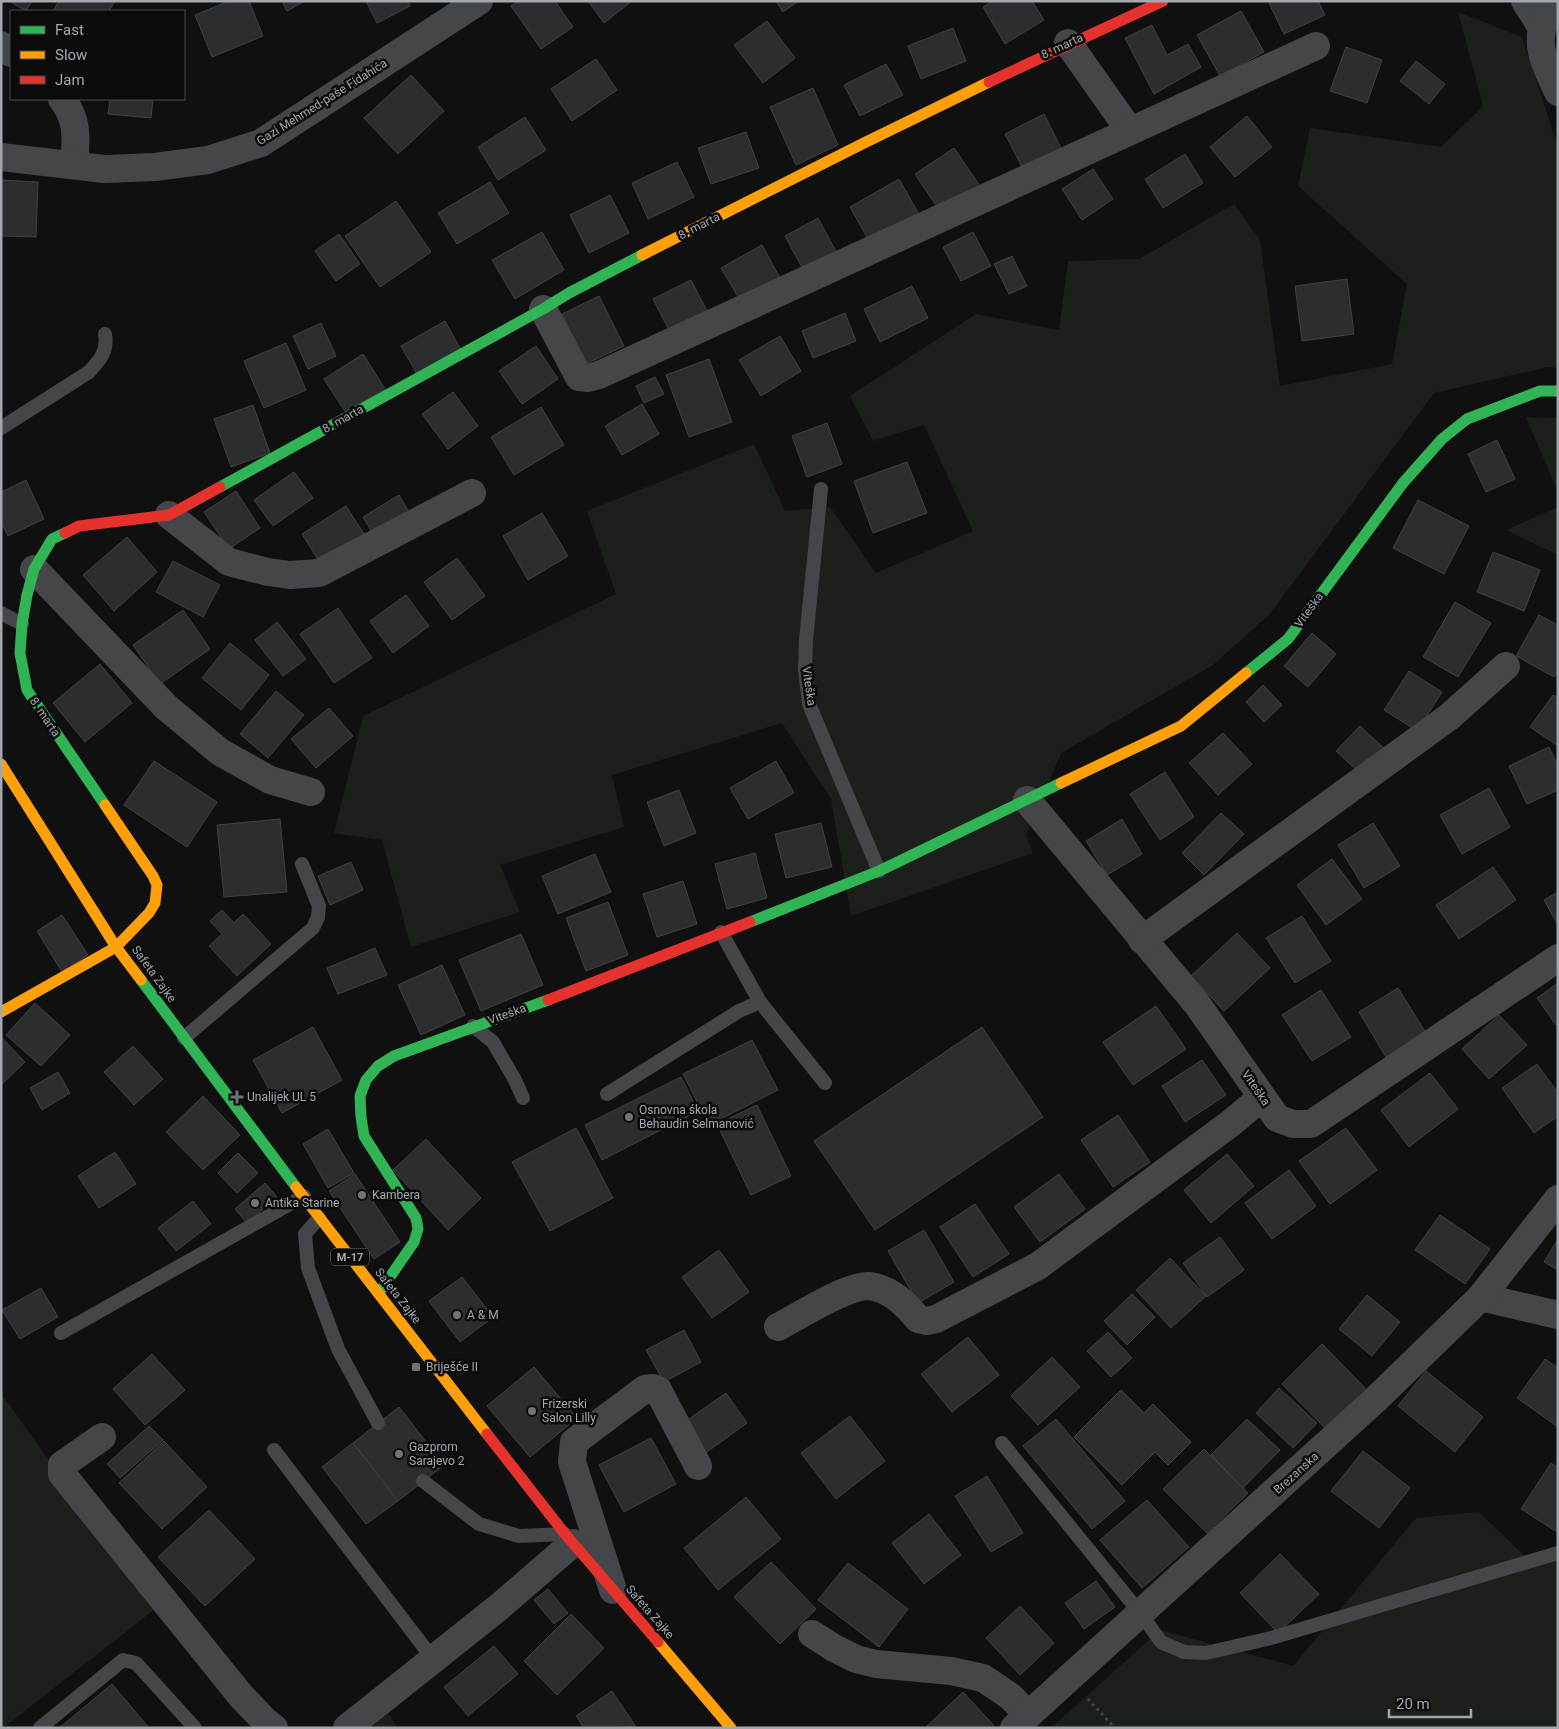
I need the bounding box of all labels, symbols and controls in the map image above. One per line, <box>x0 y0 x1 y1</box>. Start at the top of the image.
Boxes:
legend <box>10 10 185 100</box>
text: Fast <box>55 21 84 39</box>
street label: 8. marta <box>1039 30 1085 62</box>
text: Slow <box>55 46 87 64</box>
street label: Gazi Mehmed-paše Fidahića <box>254 56 390 148</box>
text: Jam <box>55 71 85 89</box>
street label: 8. marta <box>676 210 722 242</box>
street label: 8. marta <box>320 402 366 436</box>
street label: Viteška <box>1292 590 1326 630</box>
street label: Viteška <box>799 665 819 707</box>
street label: 8. marta <box>27 695 63 739</box>
street label: Safeta Zajke <box>129 943 179 1005</box>
street label: Viteška <box>486 1001 528 1027</box>
street label: Viteška <box>1239 1068 1273 1108</box>
place label: Unalijek UL 5 <box>247 1090 316 1104</box>
marker: Unalijek UL 5 <box>231 1091 243 1103</box>
place label: Osnovna śkola Behaudin Selmanović <box>639 1103 754 1131</box>
marker: Osnovna śkola Behaudin Selmanović <box>623 1111 635 1123</box>
place label: Kambera <box>372 1188 420 1202</box>
marker: Kambera <box>356 1189 368 1201</box>
place label: Antika Starine <box>265 1196 339 1210</box>
marker: Antika Starine <box>249 1197 261 1209</box>
road number: M-17 <box>331 1248 369 1266</box>
street label: Safeta Zajke <box>372 1266 424 1326</box>
place label: A & M <box>467 1308 499 1322</box>
marker: A & M <box>451 1309 463 1321</box>
place label: Briješće II <box>426 1360 478 1374</box>
marker: Briješće II <box>410 1361 422 1373</box>
place label: Frizerski Salon Lilly <box>542 1397 596 1425</box>
marker: Frizerski Salon Lilly <box>526 1405 538 1417</box>
place label: Gazprom Sarajevo 2 <box>409 1440 465 1468</box>
marker: Gazprom Sarajevo 2 <box>393 1448 405 1460</box>
street label: Brezanska <box>1271 1449 1321 1497</box>
street label: Safeta Zajke <box>623 1582 677 1642</box>
scale bar <box>1389 1686 1472 1718</box>
text: 20 m <box>1396 1695 1430 1713</box>

